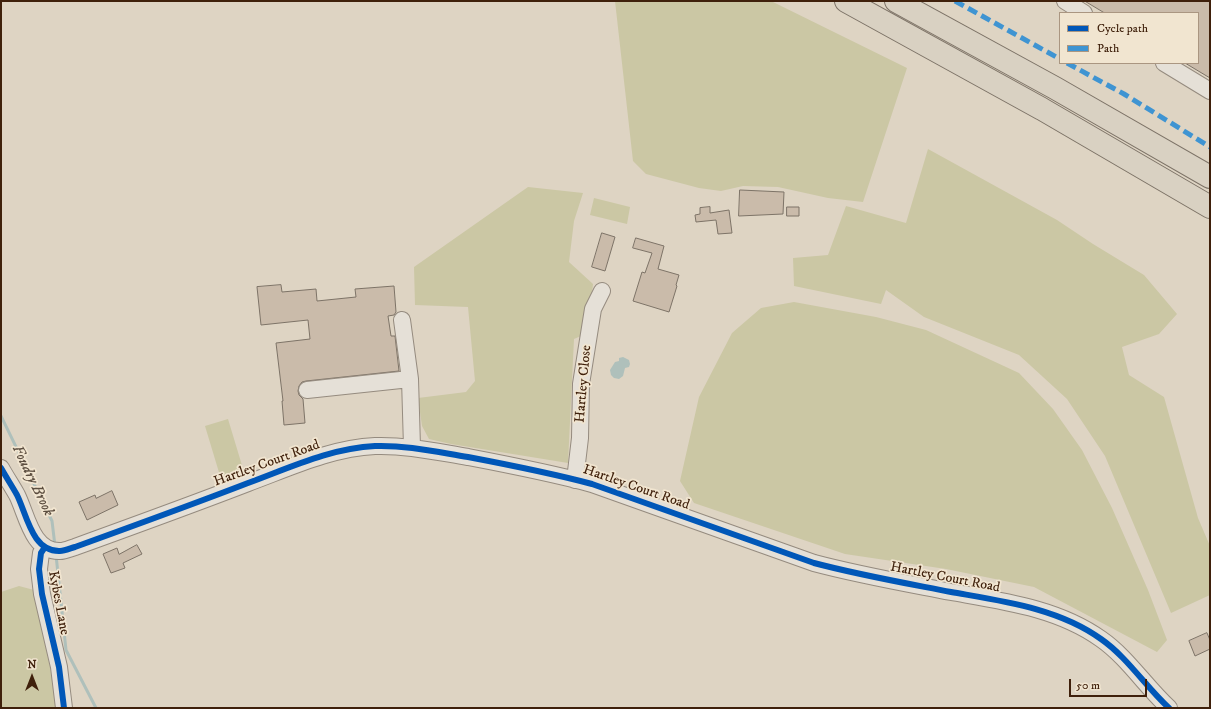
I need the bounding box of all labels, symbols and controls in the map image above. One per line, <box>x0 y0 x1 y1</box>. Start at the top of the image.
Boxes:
legend <box>1059 12 1199 64</box>
text: Cycle path <box>1097 21 1148 36</box>
text: Path <box>1097 41 1119 56</box>
street label: Hartley Close <box>572 345 596 423</box>
street label: Hartley Court Road <box>212 437 322 491</box>
water label: Foudry Brook <box>7 443 57 519</box>
street label: Hartley Court Road <box>581 462 691 514</box>
street label: Hartley Court Road <box>889 559 1001 597</box>
street label: Kybes Lane <box>44 569 72 637</box>
north arrow <box>12 657 52 697</box>
text: N <box>27 658 37 672</box>
scale bar <box>1071 671 1149 697</box>
text: 50 m <box>1076 678 1100 693</box>

